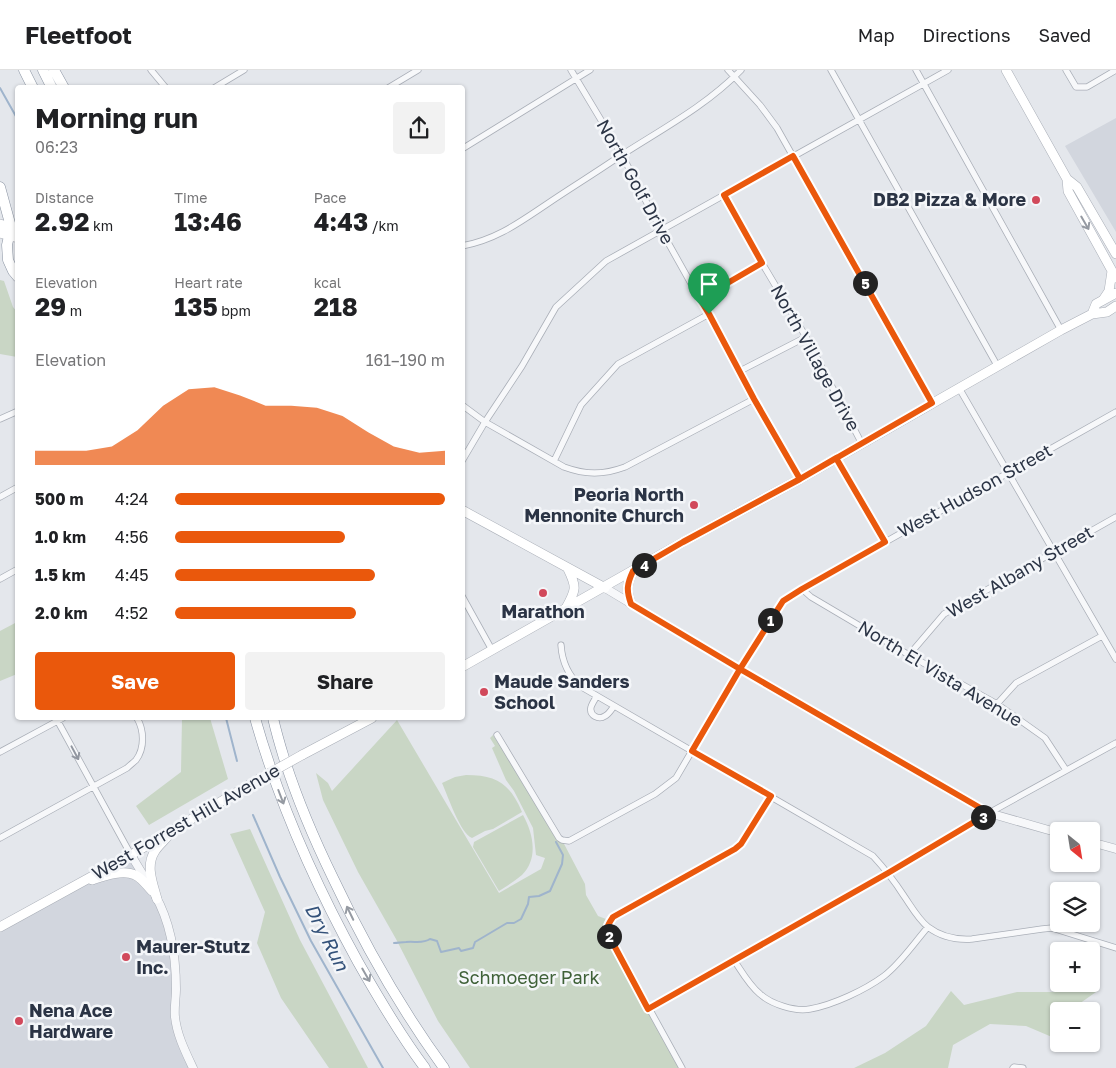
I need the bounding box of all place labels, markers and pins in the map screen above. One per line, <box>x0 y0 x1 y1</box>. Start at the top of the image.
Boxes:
place label: DB2 Pizza & More <box>873 188 1026 210</box>
marker: DB2 Pizza & More <box>1030 194 1042 206</box>
pin <box>688 263 730 314</box>
pin: 5 <box>852 270 878 296</box>
place label: Peoria North Mennonite Church <box>524 483 684 526</box>
marker: Peoria North Mennonite Church <box>688 499 700 511</box>
pin: 4 <box>632 552 656 578</box>
marker: Marathon <box>537 587 549 599</box>
place label: Marathon <box>501 600 585 622</box>
pin: 1 <box>758 608 782 632</box>
place label: Maude Sanders School <box>494 670 630 713</box>
marker: Maude Sanders School <box>478 686 490 698</box>
pin: 3 <box>970 804 996 830</box>
pin: 2 <box>596 924 622 948</box>
place label: Maurer-Stutz Inc. <box>136 935 250 978</box>
marker: Maurer-Stutz Inc. <box>120 951 132 963</box>
place label: Nena Ace Hardware <box>29 999 114 1042</box>
marker: Nena Ace Hardware <box>13 1015 25 1027</box>

